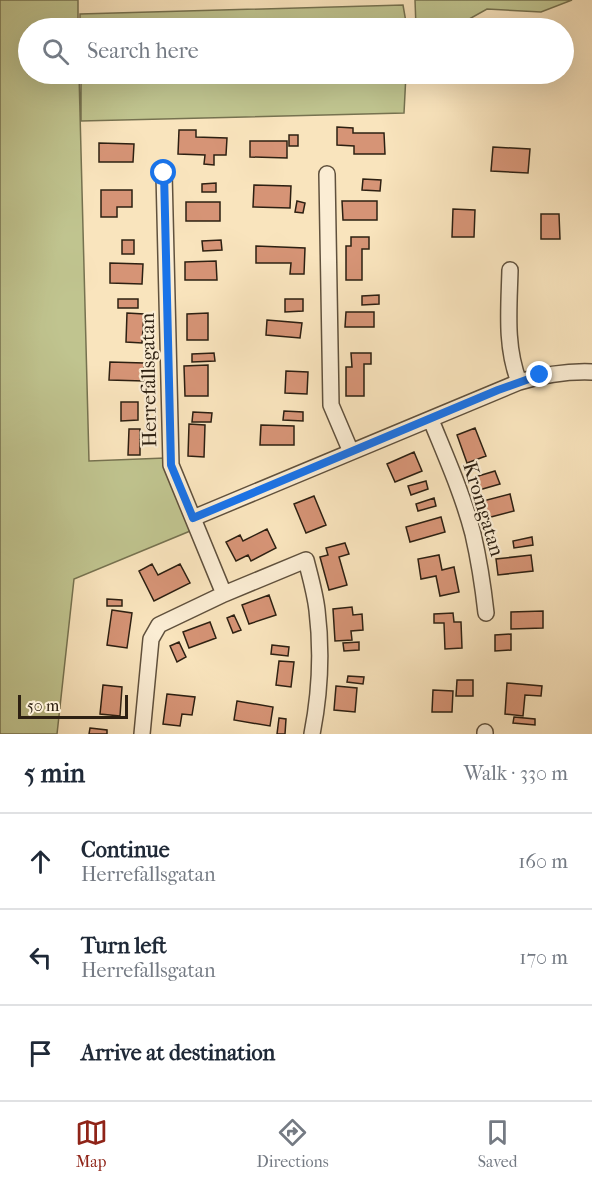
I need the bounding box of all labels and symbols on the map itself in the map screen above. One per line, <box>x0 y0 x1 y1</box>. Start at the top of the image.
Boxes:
route start <box>150 159 176 185</box>
street label: Herrefallsgatan <box>136 312 161 447</box>
route end <box>526 361 552 387</box>
street label: Kromgatan <box>458 459 509 560</box>
scale bar <box>18 692 128 720</box>

